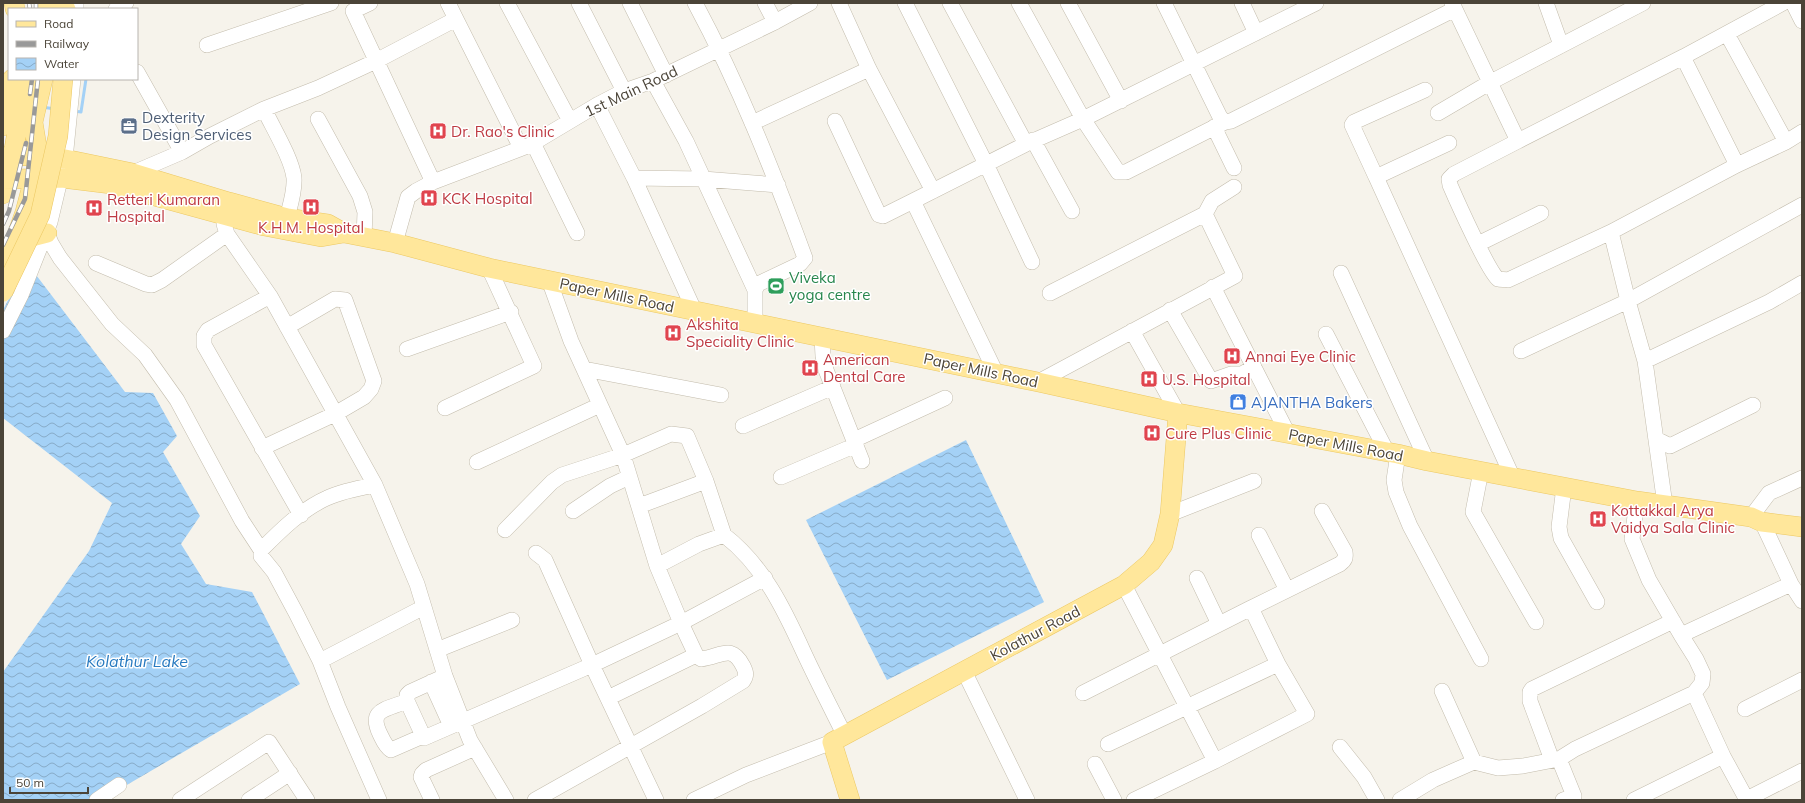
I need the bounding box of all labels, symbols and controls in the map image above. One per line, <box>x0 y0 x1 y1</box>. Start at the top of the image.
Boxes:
legend <box>8 8 138 80</box>
text: Road <box>44 16 73 31</box>
text: Railway <box>44 36 90 51</box>
text: Water <box>44 56 80 71</box>
street label: 1st Main Road <box>581 61 681 121</box>
place label: Dexterity Design Services <box>142 108 252 144</box>
office icon: Dexterity Design Services <box>119 116 139 136</box>
hospital icon: Dr. Rao's Clinic <box>428 121 448 141</box>
place label: Dr. Rao's Clinic <box>451 122 554 141</box>
hospital icon: KCK Hospital <box>419 188 439 208</box>
place label: KCK Hospital <box>442 189 533 208</box>
place label: Retteri Kumaran Hospital <box>107 190 220 226</box>
hospital icon: K.H.M. Hospital <box>301 197 321 217</box>
hospital icon: Retteri Kumaran Hospital <box>84 198 104 218</box>
place label: K.H.M. Hospital <box>258 218 364 237</box>
place label: Viveka yoga centre <box>789 268 870 304</box>
street label: Paper Mills Road <box>558 274 676 316</box>
sports icon: Viveka yoga centre <box>766 276 786 296</box>
place label: Akshita Speciality Clinic <box>686 315 794 351</box>
hospital icon: Akshita Speciality Clinic <box>663 323 683 343</box>
hospital icon: Annai Eye Clinic <box>1222 346 1242 366</box>
place label: Annai Eye Clinic <box>1245 347 1356 366</box>
street label: Paper Mills Road <box>922 349 1040 391</box>
place label: American Dental Care <box>823 350 905 386</box>
hospital icon: American Dental Care <box>800 358 820 378</box>
hospital icon: U.S. Hospital <box>1139 369 1159 389</box>
place label: U.S. Hospital <box>1162 370 1251 389</box>
shop icon: AJANTHA Bakers <box>1228 392 1248 412</box>
place label: AJANTHA Bakers <box>1251 393 1373 412</box>
hospital icon: Cure Plus Clinic <box>1142 423 1162 443</box>
place label: Cure Plus Clinic <box>1165 424 1272 443</box>
street label: Paper Mills Road <box>1287 425 1405 465</box>
place label: Kottakkal Arya Vaidya Sala Clinic <box>1611 501 1735 537</box>
hospital icon: Kottakkal Arya Vaidya Sala Clinic <box>1588 509 1608 529</box>
street label: Kolathur Road <box>987 601 1083 665</box>
water label: Kolathur Lake <box>86 651 188 671</box>
scale bar <box>10 769 88 795</box>
text: 50 m <box>16 775 44 790</box>

